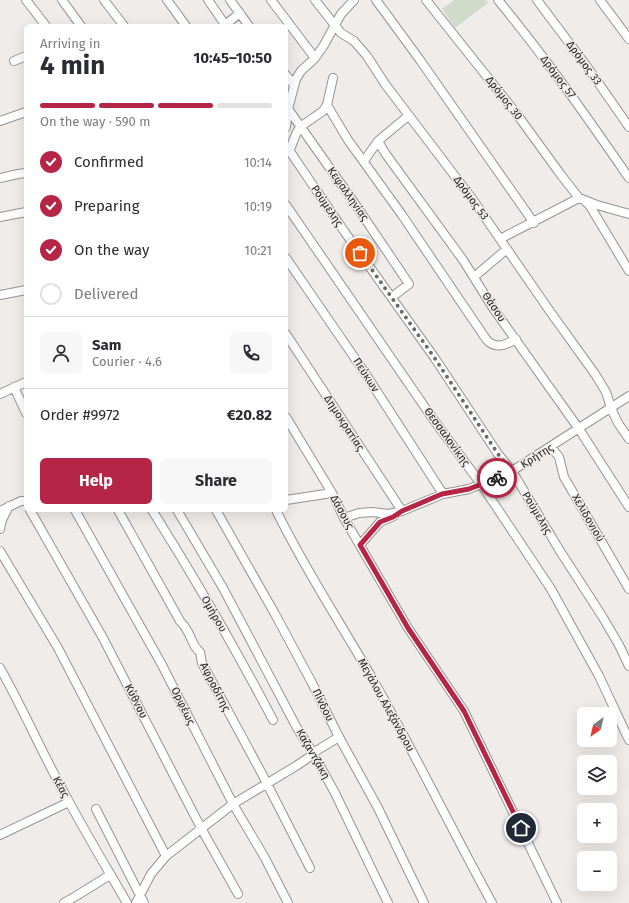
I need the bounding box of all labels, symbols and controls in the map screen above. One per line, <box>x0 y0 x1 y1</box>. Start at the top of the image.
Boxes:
text: Arriving in <box>40 36 100 51</box>
street label: Δρόμος 33 <box>564 38 604 88</box>
text: 10:45–10:50 <box>193 49 272 67</box>
text: 4 min <box>40 50 105 81</box>
street label: Δρόμος 57 <box>538 53 578 101</box>
street label: Δρόμος 30 <box>483 74 525 122</box>
text: On the way · 590 m <box>40 114 150 129</box>
icon: check <box>40 151 62 173</box>
text: Confirmed <box>74 153 144 171</box>
text: 10:14 <box>244 155 272 170</box>
street label: Κεφαλληνίας <box>325 165 371 223</box>
street label: Δρόμος 53 <box>451 173 491 223</box>
street label: Ρούμελης <box>308 183 346 229</box>
icon: check <box>40 195 62 217</box>
text: Preparing <box>74 197 139 215</box>
text: 10:19 <box>244 199 272 214</box>
pin <box>343 236 377 270</box>
icon: check <box>40 239 62 261</box>
text: On the way <box>74 241 149 259</box>
icon: bag <box>349 242 371 264</box>
text: 10:21 <box>244 243 272 258</box>
text: Delivered <box>74 285 138 303</box>
street label: Θάσου <box>479 290 509 324</box>
button: person <box>40 332 82 374</box>
button: phone <box>230 332 272 374</box>
text: Sam <box>92 336 121 354</box>
text: Courier · 4.6 <box>92 354 162 369</box>
street label: Πεύκων <box>350 355 382 395</box>
street label: Δημοκρατίας <box>321 393 367 453</box>
street label: Θεσσαλονίκης <box>421 405 473 469</box>
text: Order #9972 <box>40 406 120 424</box>
text: €20.82 <box>227 406 272 424</box>
street label: Κρήτης <box>518 441 556 471</box>
button: Help <box>40 458 152 504</box>
button: Share <box>160 458 272 504</box>
courier <box>477 458 517 498</box>
icon: bike <box>486 467 508 489</box>
street label: Ρούμελης <box>519 489 555 537</box>
street label: Χελιδονιού <box>569 492 607 544</box>
street label: Δάσους <box>327 493 357 531</box>
street label: Ομήρου <box>198 594 230 634</box>
street label: Μεγάλου Αλεξάνδρου <box>355 656 417 754</box>
street label: Αφροδίτης <box>197 660 233 714</box>
street label: Κύθνου <box>122 682 150 720</box>
street label: Ορφέως <box>168 685 198 727</box>
street label: Πίνδου <box>310 686 336 724</box>
north arrow <box>577 707 617 747</box>
map controls <box>577 707 617 891</box>
street label: Καζαντζάκη <box>293 726 333 782</box>
button: layers <box>577 755 617 795</box>
street label: Κέας <box>50 774 72 800</box>
button: + <box>577 803 617 843</box>
pin <box>504 811 538 845</box>
icon: home <box>510 817 532 839</box>
button: − <box>577 851 617 891</box>

